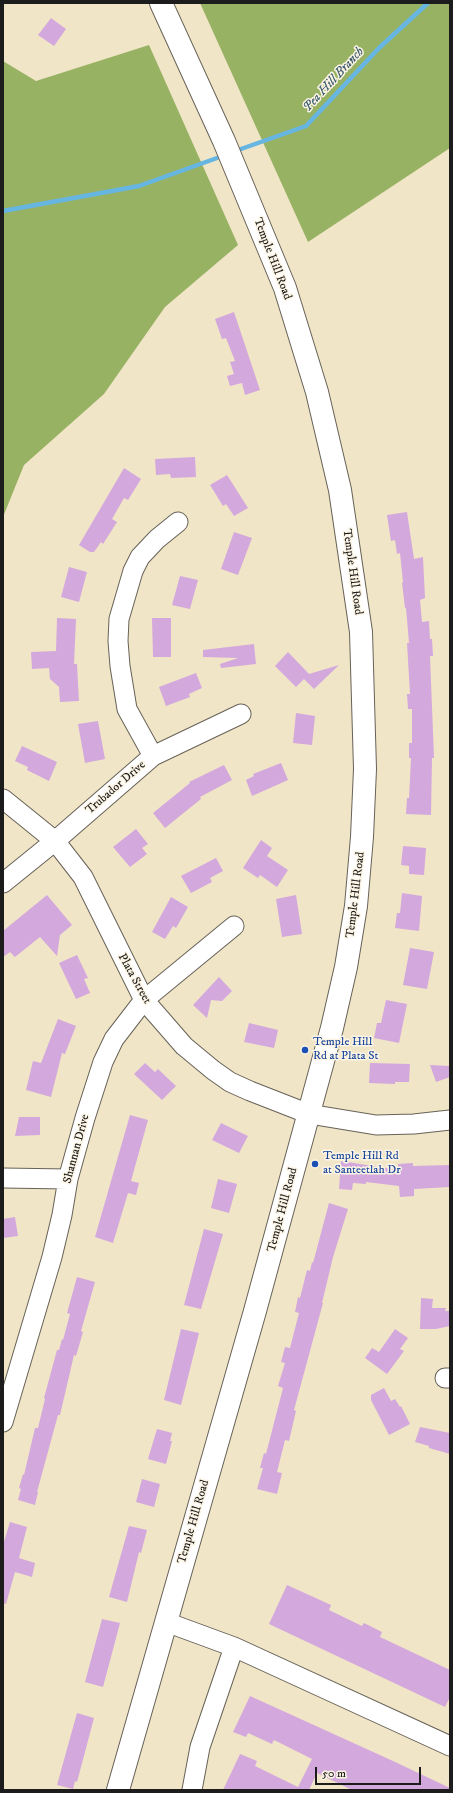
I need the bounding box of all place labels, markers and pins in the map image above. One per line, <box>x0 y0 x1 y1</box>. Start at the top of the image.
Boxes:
place label: Temple Hill Rd at Plata St <box>313 1036 378 1064</box>
marker: Temple Hill Rd at Plata St <box>300 1045 310 1055</box>
place label: Temple Hill Rd at Santeetlah Dr <box>323 1150 401 1178</box>
marker: Temple Hill Rd at Santeetlah Dr <box>310 1159 320 1169</box>

